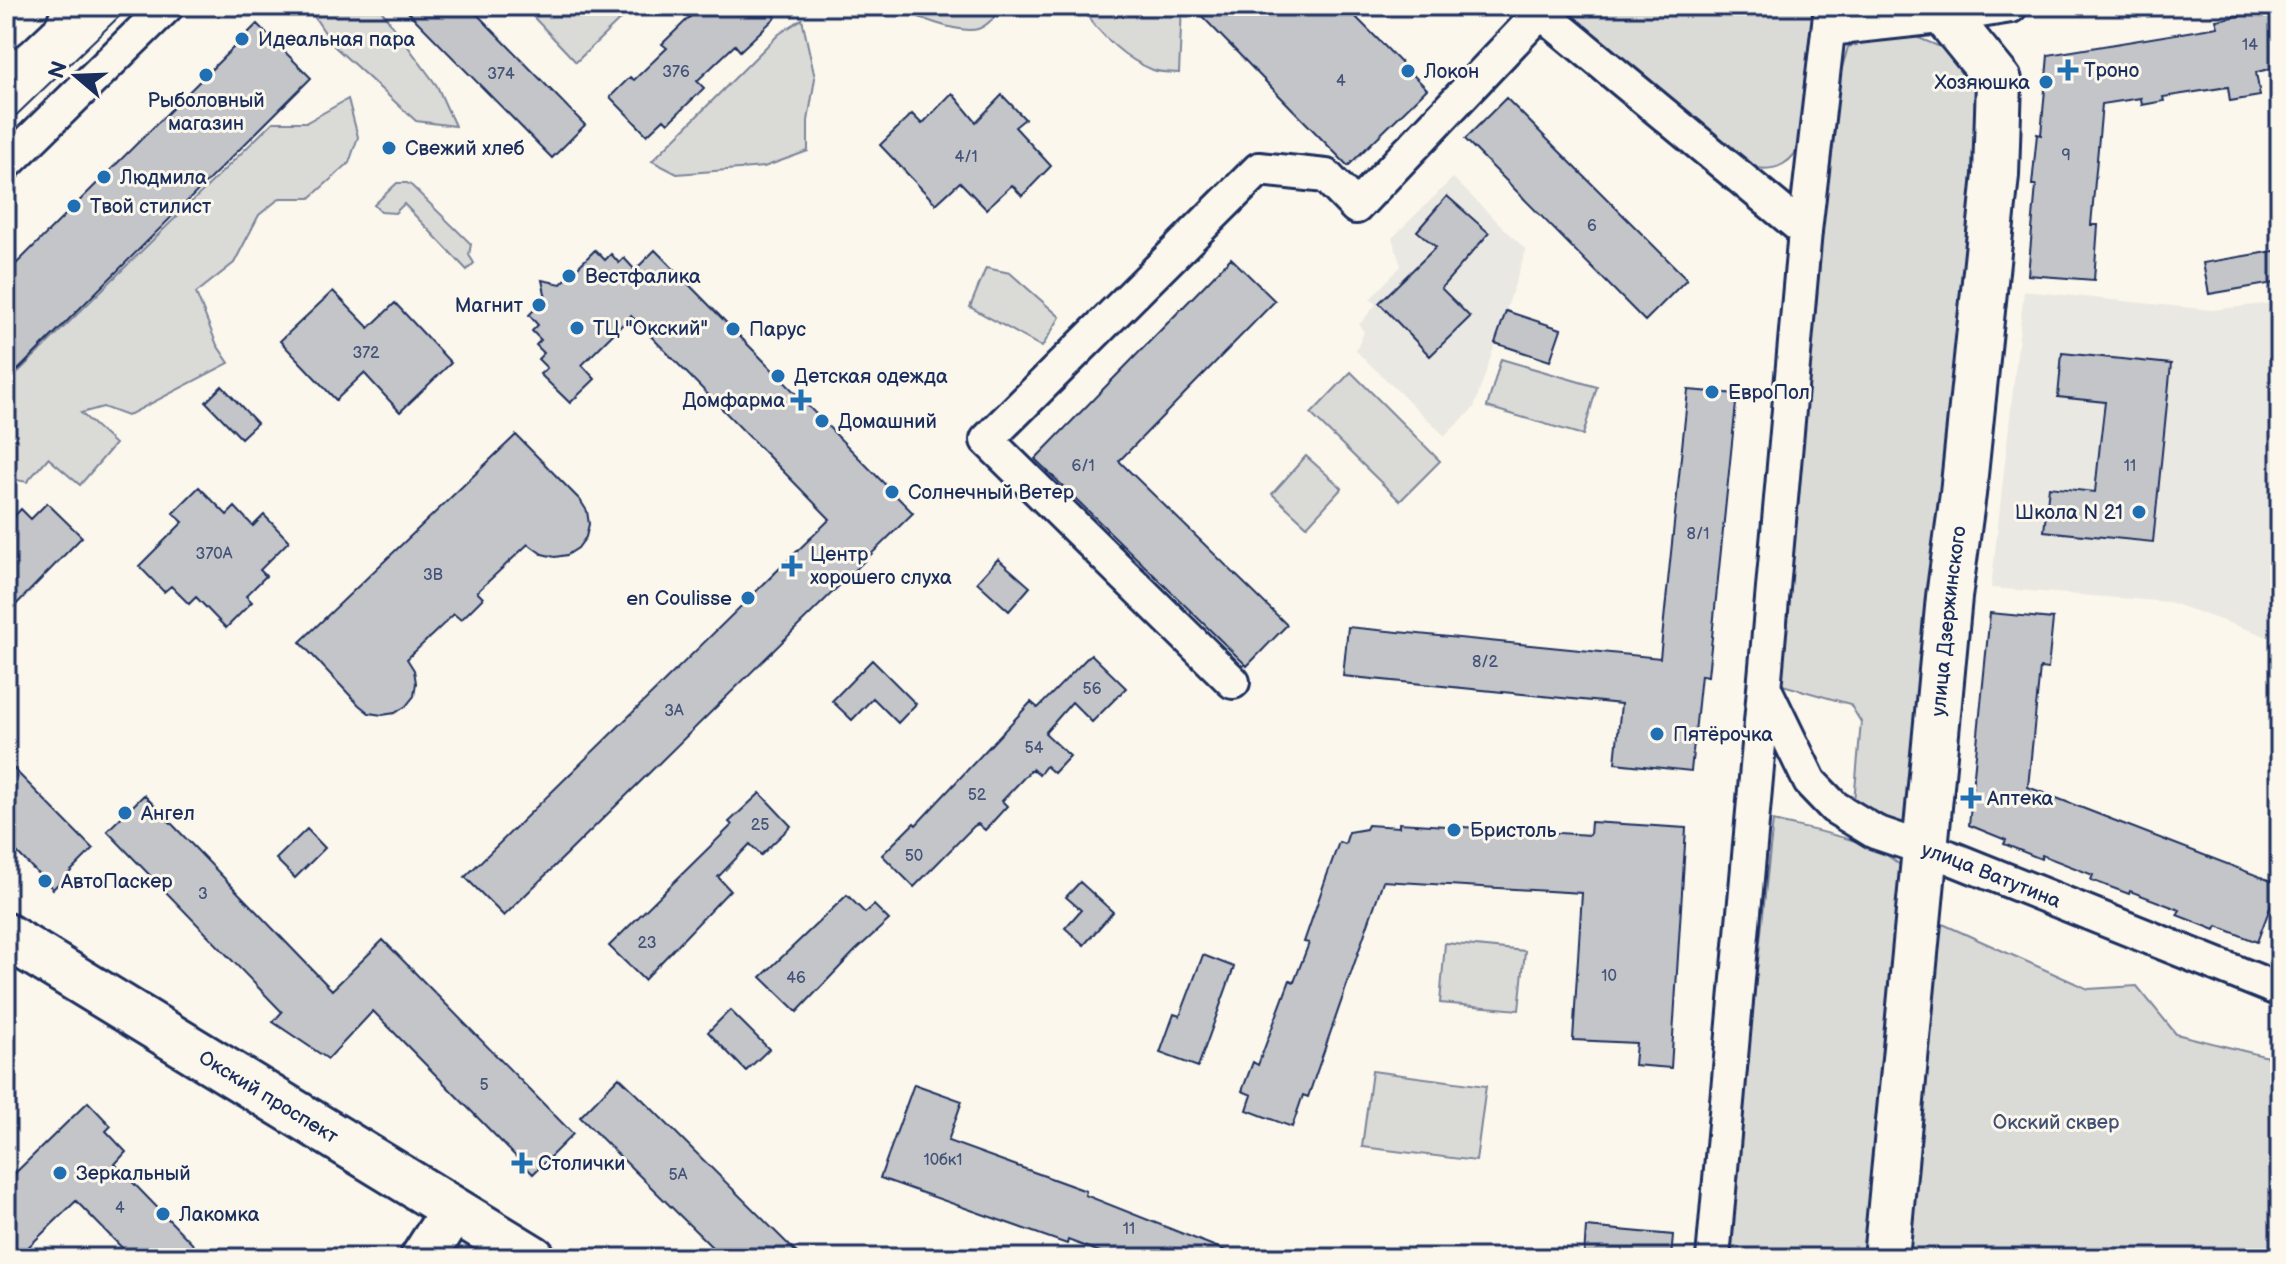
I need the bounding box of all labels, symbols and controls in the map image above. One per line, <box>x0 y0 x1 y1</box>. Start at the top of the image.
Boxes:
place label: Идеальная пара <box>258 28 415 52</box>
marker: Идеальная пара <box>233 30 251 48</box>
north arrow <box>36 36 116 116</box>
house number: 14 <box>2242 36 2258 55</box>
text: N <box>43 58 74 82</box>
place label: Троно <box>2084 59 2139 83</box>
place label: Локон <box>1423 60 1479 84</box>
marker: Троно <box>2059 61 2077 79</box>
marker: Локон <box>1399 62 1417 80</box>
house number: 376 <box>662 63 690 82</box>
house number: 374 <box>487 65 515 84</box>
marker: Рыболовный магазин <box>197 66 215 84</box>
place label: Хозяюшка <box>1935 71 2030 95</box>
house number: 4 <box>1336 72 1346 91</box>
marker: Хозяюшка <box>2037 73 2055 91</box>
place label: Рыболовный магазин <box>147 89 265 136</box>
place label: Свежий хлеб <box>405 137 525 161</box>
marker: Свежий хлеб <box>380 139 398 157</box>
house number: 9 <box>2061 146 2071 165</box>
house number: 4/1 <box>954 148 978 167</box>
place label: Людмила <box>119 166 207 190</box>
marker: Людмила <box>95 168 113 186</box>
place label: Твой стилист <box>90 195 212 219</box>
marker: Твой стилист <box>65 197 83 215</box>
house number: 6 <box>1587 217 1597 236</box>
place label: Вестфалика <box>585 265 701 289</box>
marker: Вестфалика <box>560 267 578 285</box>
place label: Магнит <box>455 294 524 318</box>
marker: Магнит <box>530 296 548 314</box>
place label: ТЦ "Окский" <box>593 317 708 341</box>
place label: Парус <box>749 318 806 342</box>
marker: ТЦ "Окский" <box>568 319 586 337</box>
marker: Парус <box>724 320 742 338</box>
house number: 372 <box>352 344 380 363</box>
place label: Детская одежда <box>794 365 948 389</box>
marker: Детская одежда <box>769 367 787 385</box>
place label: ЕвроПол <box>1728 381 1810 405</box>
marker: ЕвроПол <box>1703 383 1721 401</box>
place label: Домфарма <box>682 389 785 413</box>
marker: Домфарма <box>792 391 810 409</box>
place label: Домашний <box>838 410 937 434</box>
marker: Домашний <box>813 412 831 430</box>
house number: 6/1 <box>1071 457 1095 476</box>
house number: 11 <box>2124 457 2136 476</box>
place label: Солнечный Ветер <box>908 481 1075 505</box>
marker: Солнечный Ветер <box>883 483 901 501</box>
place label: Школа N 21 <box>2015 501 2123 525</box>
marker: Школа N 21 <box>2130 503 2148 521</box>
street label: улица Дзержинского <box>1927 524 1972 717</box>
house number: 8/1 <box>1687 525 1709 544</box>
place label: Центр хорошего слуха <box>810 543 952 590</box>
house number: 370А <box>196 545 233 564</box>
marker: Центр хорошего слуха <box>781 555 803 577</box>
house number: 3В <box>423 566 443 585</box>
place label: en Coulisse <box>626 587 732 611</box>
marker: en Coulisse <box>739 589 757 607</box>
house number: 8/2 <box>1472 653 1499 672</box>
house number: 56 <box>1083 680 1102 699</box>
house number: 3А <box>664 702 684 721</box>
place label: Пятёрочка <box>1673 723 1773 747</box>
marker: Пятёрочка <box>1648 725 1666 743</box>
house number: 54 <box>1025 739 1044 758</box>
house number: 52 <box>968 786 987 805</box>
place label: Аптека <box>1986 787 2053 811</box>
marker: Аптека <box>1962 789 1980 807</box>
place label: Ангел <box>140 802 195 826</box>
marker: Ангел <box>116 804 134 822</box>
house number: 25 <box>751 816 769 835</box>
place label: Бристоль <box>1470 819 1557 843</box>
marker: Бристоль <box>1445 821 1463 839</box>
street label: улица Ватутина <box>1918 838 2064 914</box>
house number: 50 <box>905 847 923 866</box>
place label: АвтоПаскер <box>60 870 173 894</box>
marker: АвтоПаскер <box>36 872 54 890</box>
house number: 3 <box>198 885 208 904</box>
house number: 23 <box>638 934 657 953</box>
house number: 10 <box>1601 967 1617 986</box>
house number: 46 <box>786 969 806 988</box>
street label: Окский проспект <box>194 1046 343 1149</box>
house number: 5 <box>479 1076 489 1095</box>
park label: Окский сквер <box>1993 1111 2120 1135</box>
house number: 10бк1 <box>923 1151 963 1170</box>
place label: Столички <box>538 1152 625 1176</box>
marker: Столички <box>513 1154 531 1172</box>
place label: Зеркальный <box>76 1162 191 1186</box>
marker: Зеркальный <box>51 1164 69 1182</box>
house number: 5А <box>669 1166 688 1185</box>
house number: 4 <box>115 1199 125 1218</box>
place label: Лакомка <box>178 1203 260 1227</box>
marker: Лакомка <box>154 1205 172 1223</box>
house number: 11 <box>1123 1220 1135 1239</box>

